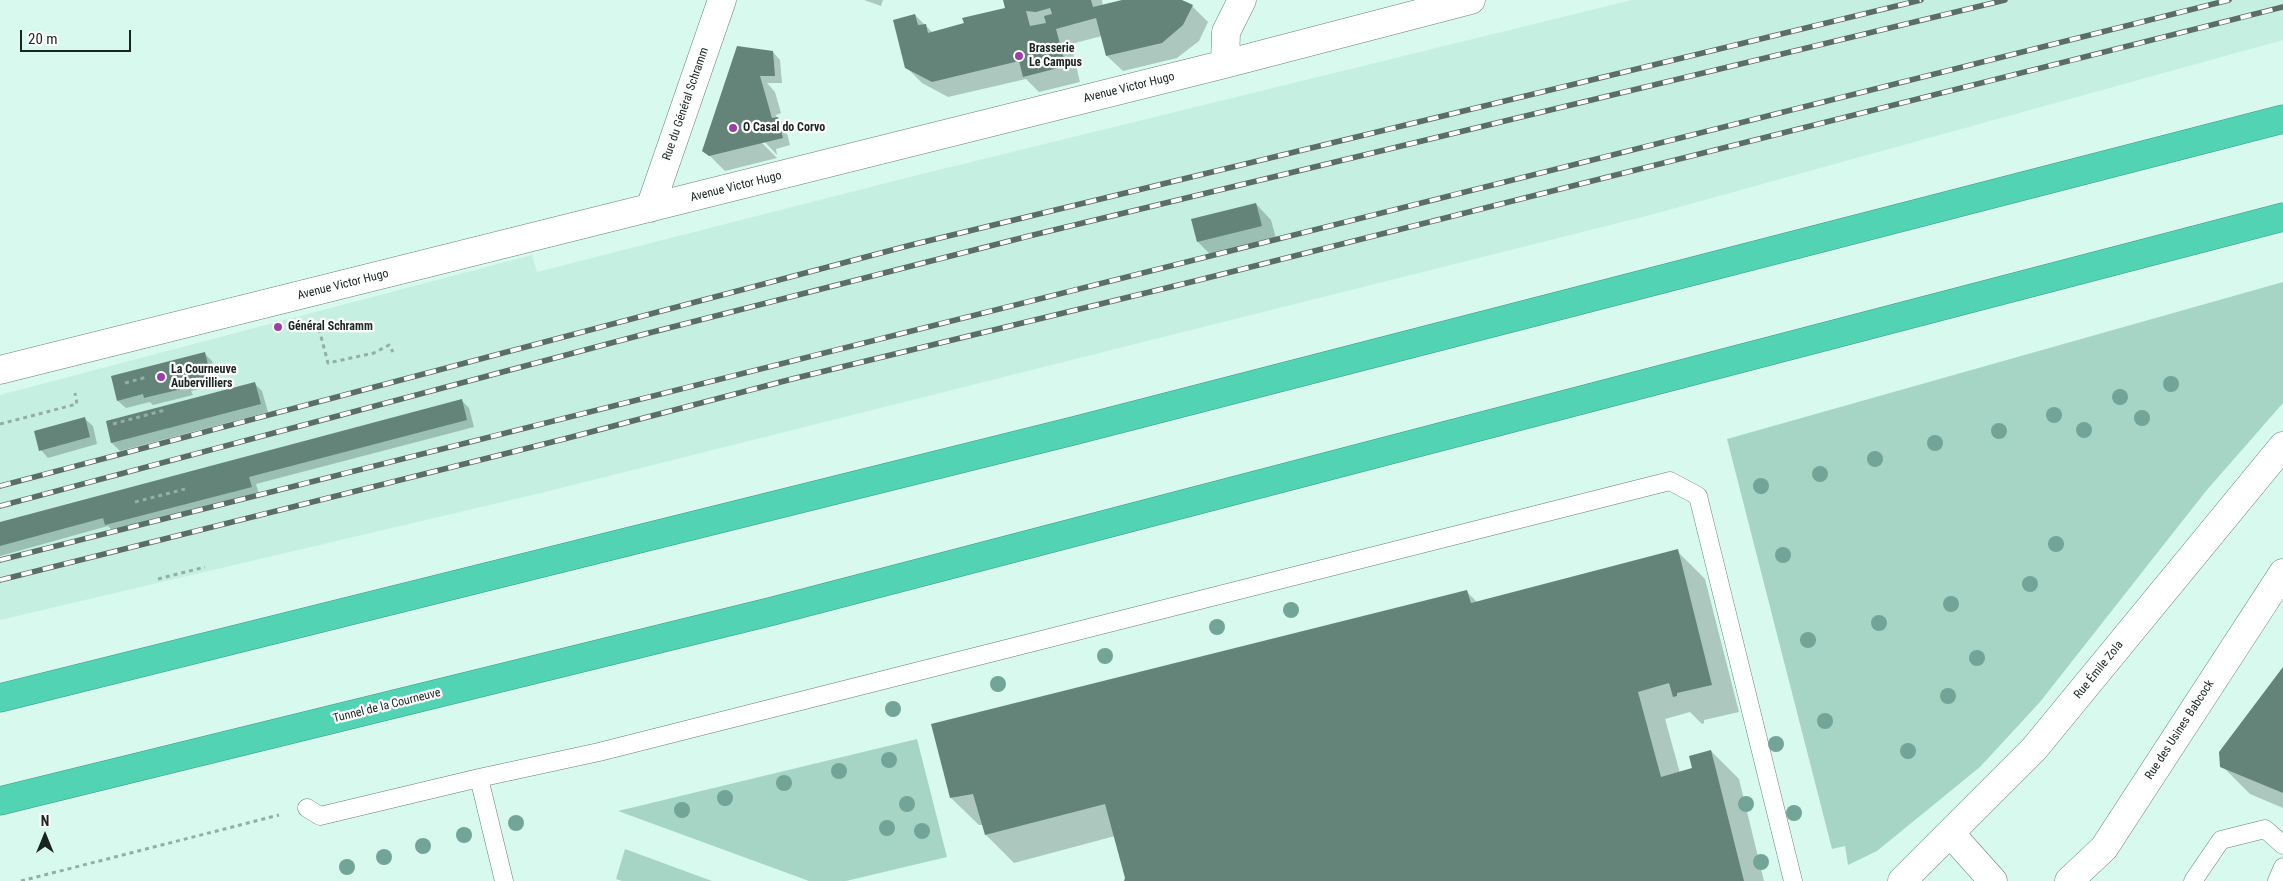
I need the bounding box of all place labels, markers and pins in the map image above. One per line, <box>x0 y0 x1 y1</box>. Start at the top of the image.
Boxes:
place label: Brasserie Le Campus <box>1029 42 1082 70</box>
marker: Brasserie Le Campus <box>1013 50 1025 62</box>
place label: O Casal do Corvo <box>743 121 825 135</box>
marker: O Casal do Corvo <box>727 122 739 134</box>
place label: Général Schramm <box>288 320 373 334</box>
marker: Général Schramm <box>272 321 284 333</box>
place label: La Courneuve Aubervilliers <box>171 363 236 391</box>
marker: La Courneuve Aubervilliers <box>155 371 167 383</box>

